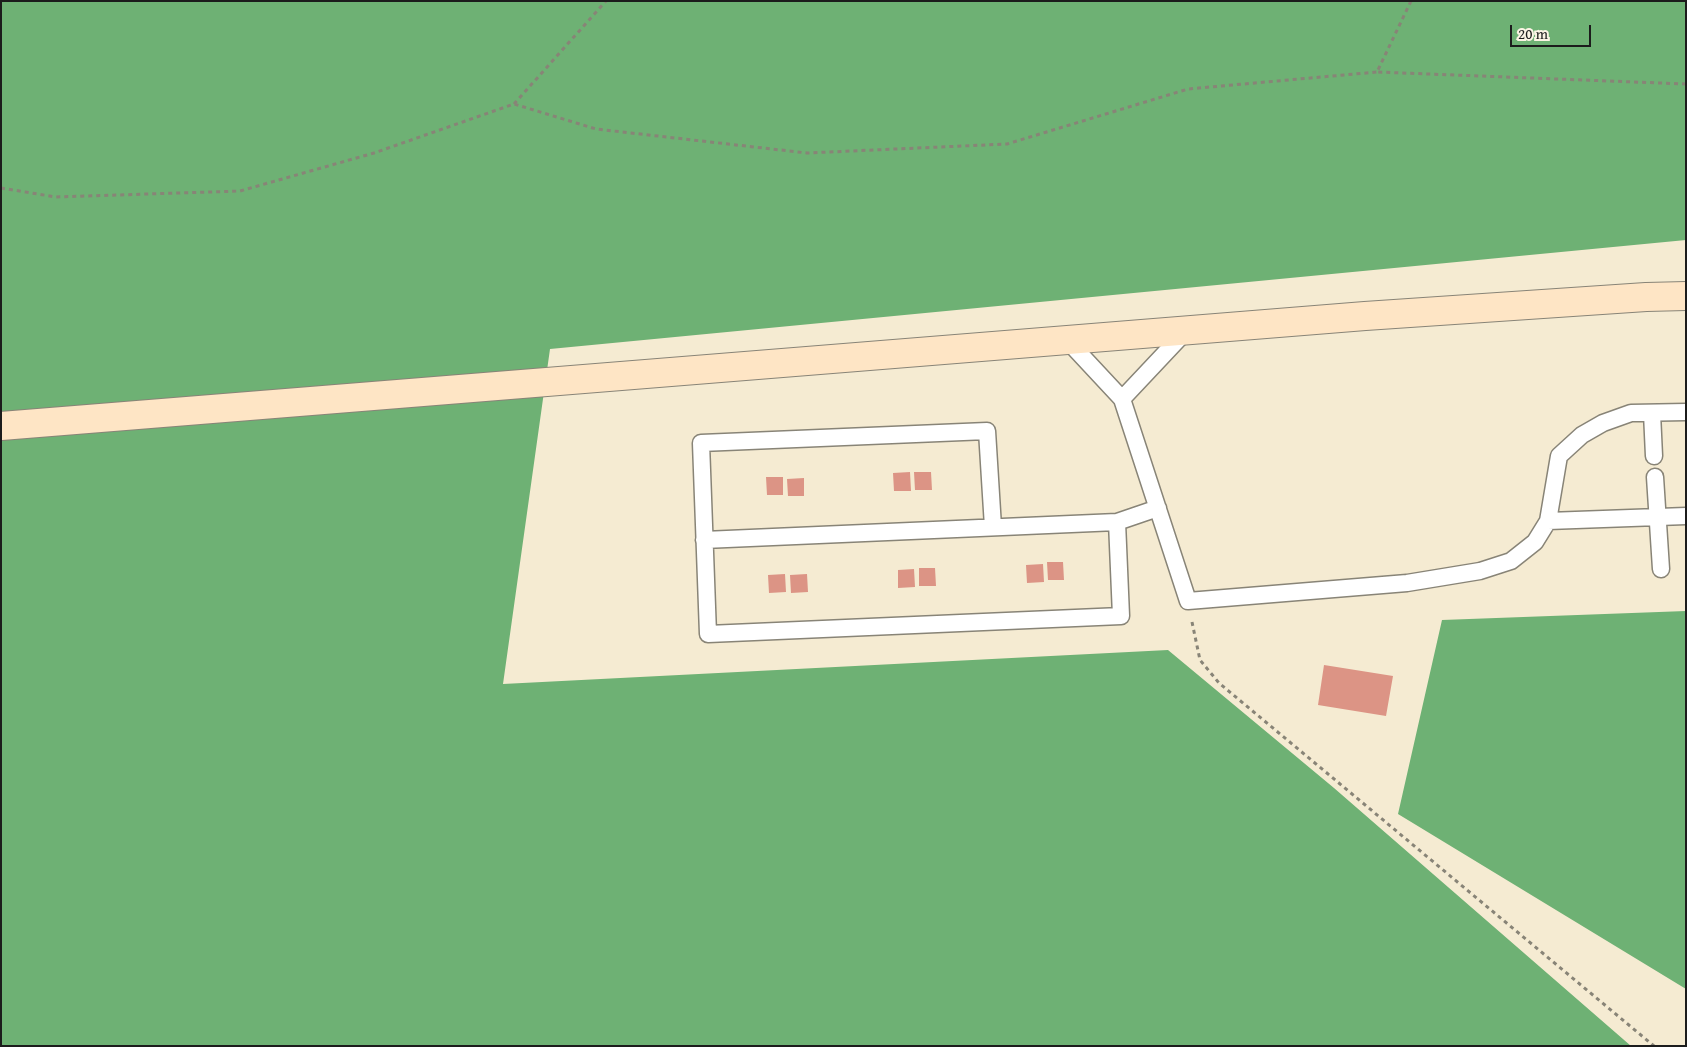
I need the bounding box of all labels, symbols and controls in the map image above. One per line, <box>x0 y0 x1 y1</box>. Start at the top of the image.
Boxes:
scale bar <box>1512 15 1593 47</box>
text: 20 m <box>1518 23 1548 44</box>

